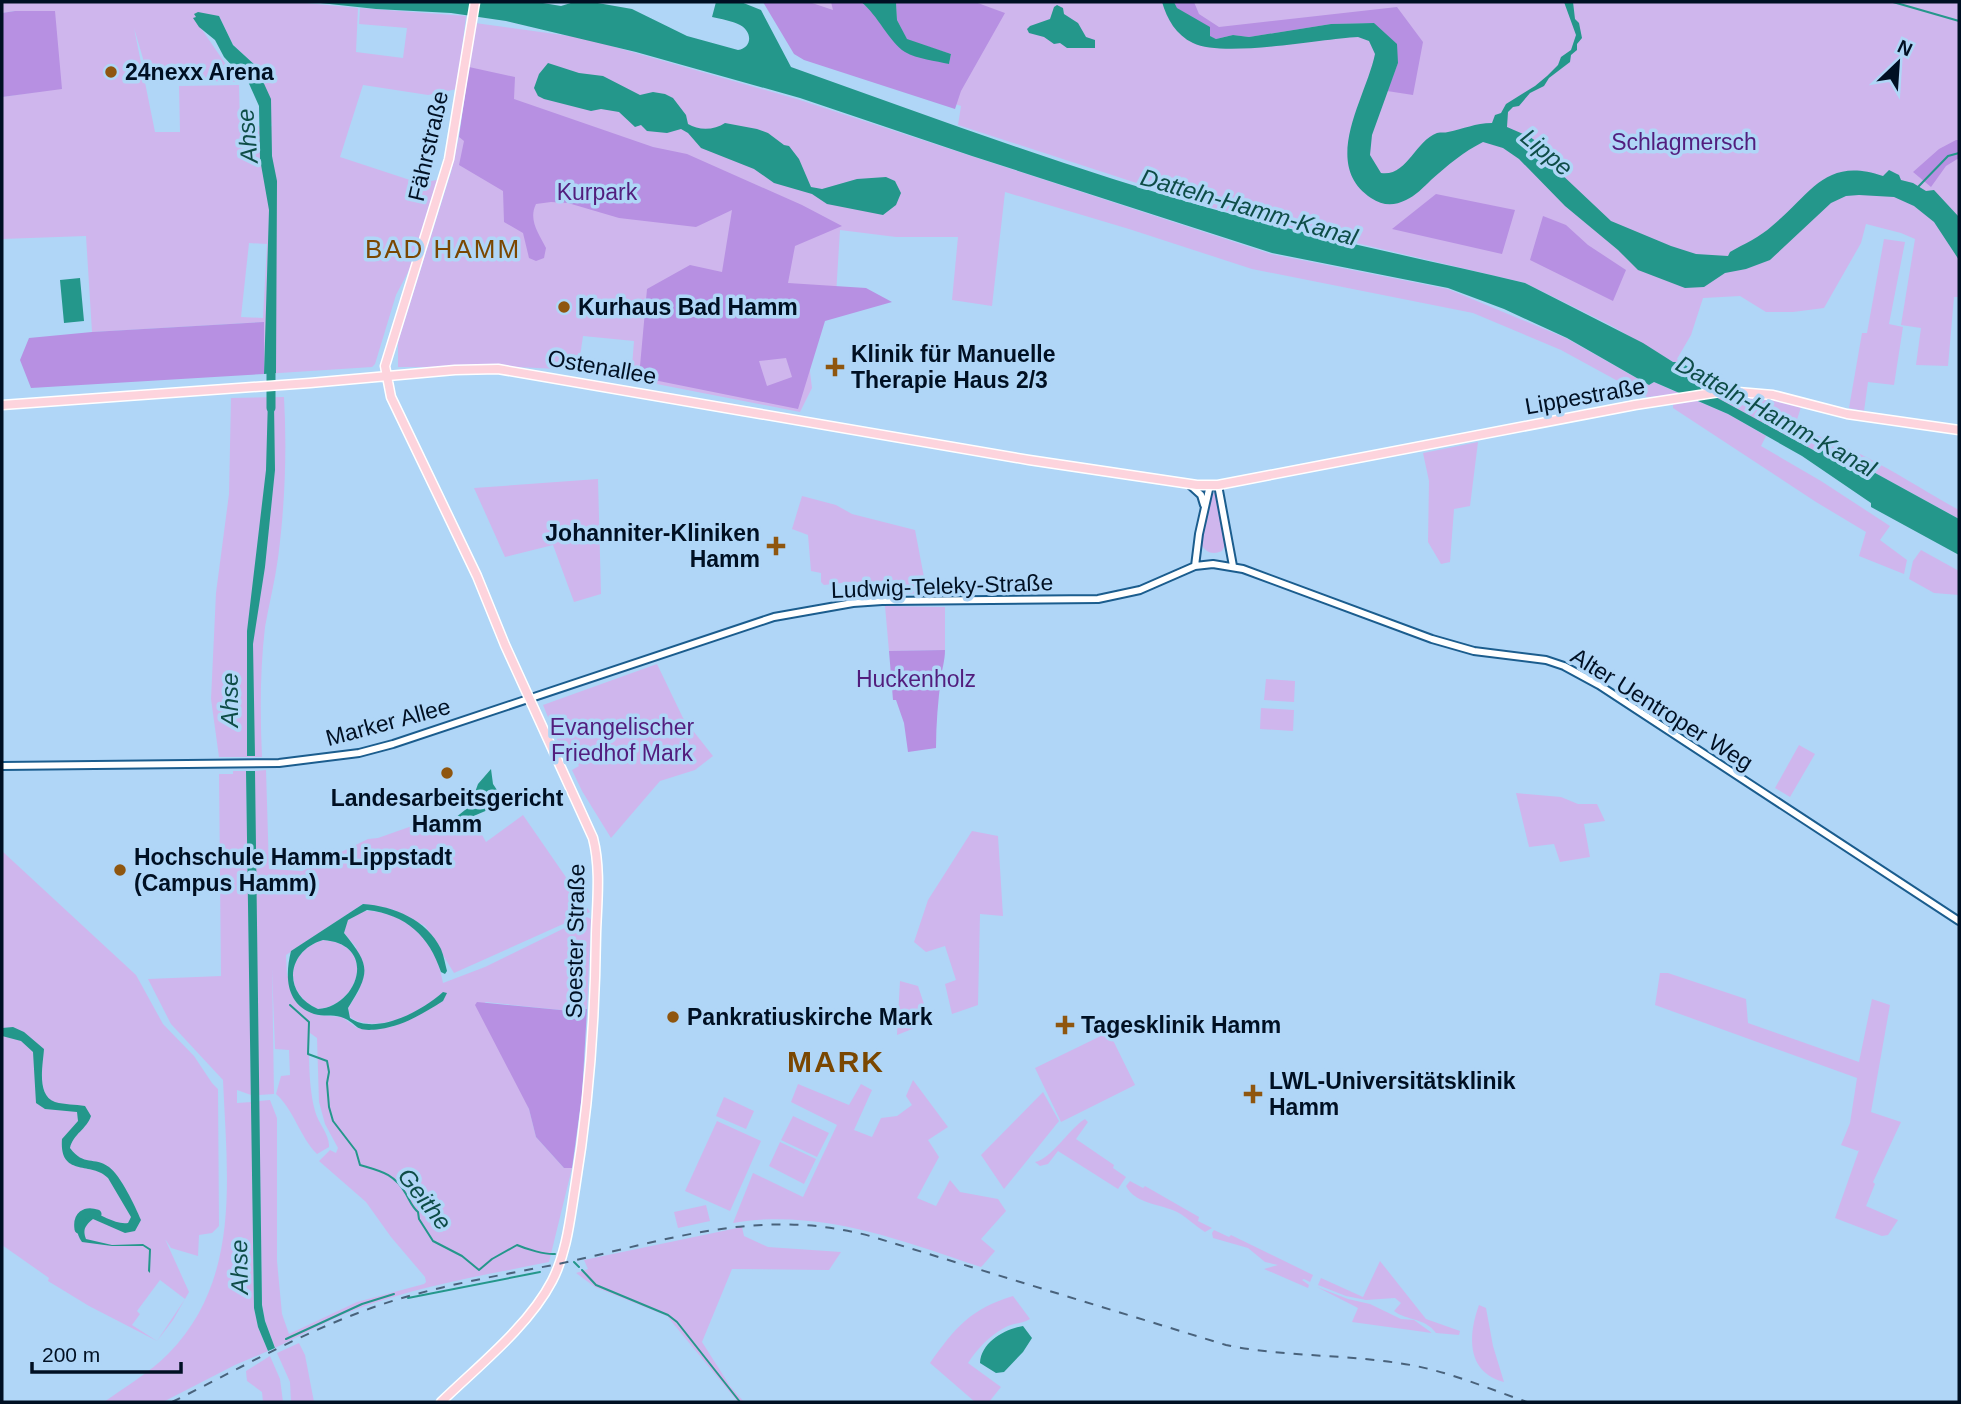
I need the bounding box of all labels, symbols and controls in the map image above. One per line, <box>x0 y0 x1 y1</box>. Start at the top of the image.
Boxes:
north arrow <box>1863 28 1933 98</box>
text: N <box>1894 36 1916 60</box>
place label: 24nexx Arena <box>125 59 274 85</box>
marker: 24nexx Arena <box>103 64 119 80</box>
street label: Fährstraße <box>403 88 453 204</box>
water label: Ahse <box>231 108 263 166</box>
water label: Lippe <box>1516 123 1578 181</box>
park label: Schlagmersch <box>1611 129 1757 155</box>
water label: Datteln-Hamm-Kanal <box>1138 163 1361 251</box>
park label: Kurpark <box>557 179 638 205</box>
district label: BAD HAMM <box>365 234 521 264</box>
place label: Kurhaus Bad Hamm <box>578 294 798 320</box>
marker: Kurhaus Bad Hamm <box>556 299 572 315</box>
place label: Klinik für Manuelle Therapie Haus 2/3 <box>851 341 1055 393</box>
street label: Ostenallee <box>546 345 658 389</box>
water label: Datteln-Hamm-Kanal <box>1671 350 1881 482</box>
marker: Klinik für Manuelle Therapie Haus 2/3 <box>825 357 845 377</box>
street label: Lippestraße <box>1523 373 1647 419</box>
place label: Johanniter-Kliniken Hamm <box>545 520 760 572</box>
marker: Johanniter-Kliniken Hamm <box>766 536 786 556</box>
street label: Ludwig-Teleky-Straße <box>830 569 1054 603</box>
street label: Alter Uentroper Weg <box>1566 643 1758 775</box>
park label: Huckenholz <box>856 666 976 692</box>
water label: Ahse <box>216 673 243 729</box>
street label: Marker Allee <box>323 693 453 751</box>
park label: Evangelischer Friedhof Mark <box>550 714 695 766</box>
marker: Landesarbeitsgericht Hamm <box>439 765 455 781</box>
place label: Landesarbeitsgericht Hamm <box>331 785 564 837</box>
place label: Hochschule Hamm-Lippstadt (Campus Hamm) <box>134 844 453 896</box>
marker: Hochschule Hamm-Lippstadt (Campus Hamm) <box>112 862 128 878</box>
street label: Soester Straße <box>561 863 589 1019</box>
place label: Pankratiuskirche Mark <box>687 1004 933 1030</box>
marker: Pankratiuskirche Mark <box>665 1009 681 1025</box>
place label: Tagesklinik Hamm <box>1081 1012 1281 1038</box>
marker: Tagesklinik Hamm <box>1055 1015 1075 1035</box>
district label: MARK <box>787 1045 885 1078</box>
place label: LWL-Universitätsklinik Hamm <box>1269 1068 1516 1120</box>
marker: LWL-Universitätsklinik Hamm <box>1243 1084 1263 1104</box>
water label: Geithe <box>393 1163 457 1235</box>
water label: Ahse <box>225 1239 253 1297</box>
scale bar <box>32 1330 180 1374</box>
text: 200 m <box>42 1343 100 1366</box>

